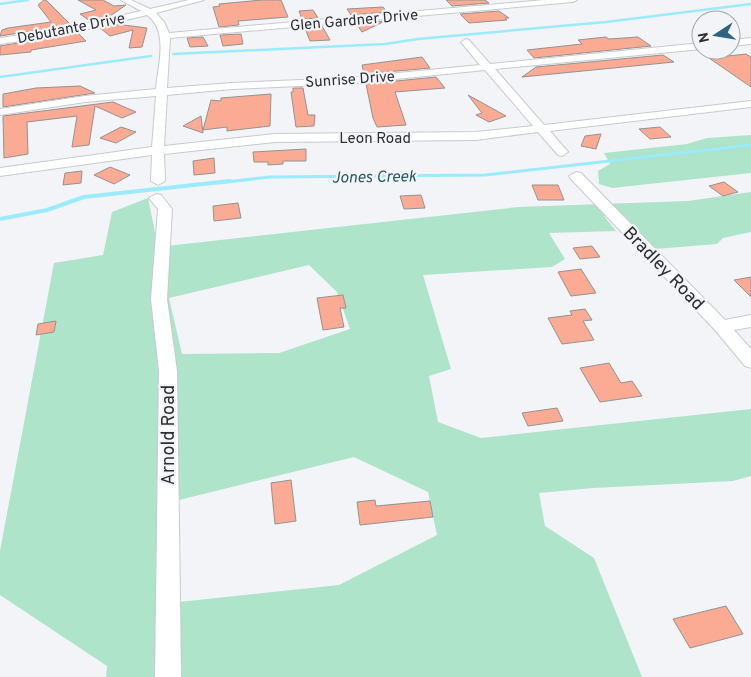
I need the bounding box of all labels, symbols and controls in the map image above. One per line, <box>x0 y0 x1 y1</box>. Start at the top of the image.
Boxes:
street label: Glen Gardner Drive <box>289 6 419 37</box>
street label: Debutante Drive <box>16 10 127 49</box>
north arrow <box>691 10 741 60</box>
text: N <box>695 31 714 44</box>
street label: Sunrise Drive <box>305 68 396 93</box>
street label: Leon Road <box>339 130 411 149</box>
water label: Jones Creek <box>332 167 417 189</box>
street label: Bradley Road <box>617 222 709 316</box>
street label: Arnold Road <box>158 385 181 485</box>

